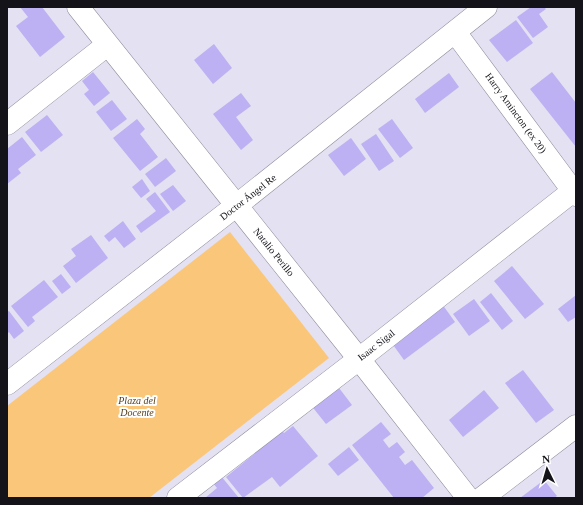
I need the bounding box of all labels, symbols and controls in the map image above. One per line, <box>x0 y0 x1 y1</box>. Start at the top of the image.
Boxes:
street label: Harry Amincton (ex 20) <box>482 71 549 156</box>
street label: Doctor Ángel Re <box>218 171 279 222</box>
street label: Natalio Perillo <box>251 226 297 278</box>
street label: Isaac Sigal <box>355 327 397 363</box>
park label: Plaza del Docente <box>117 395 156 418</box>
north arrow <box>527 449 567 489</box>
text: N <box>542 453 551 465</box>

